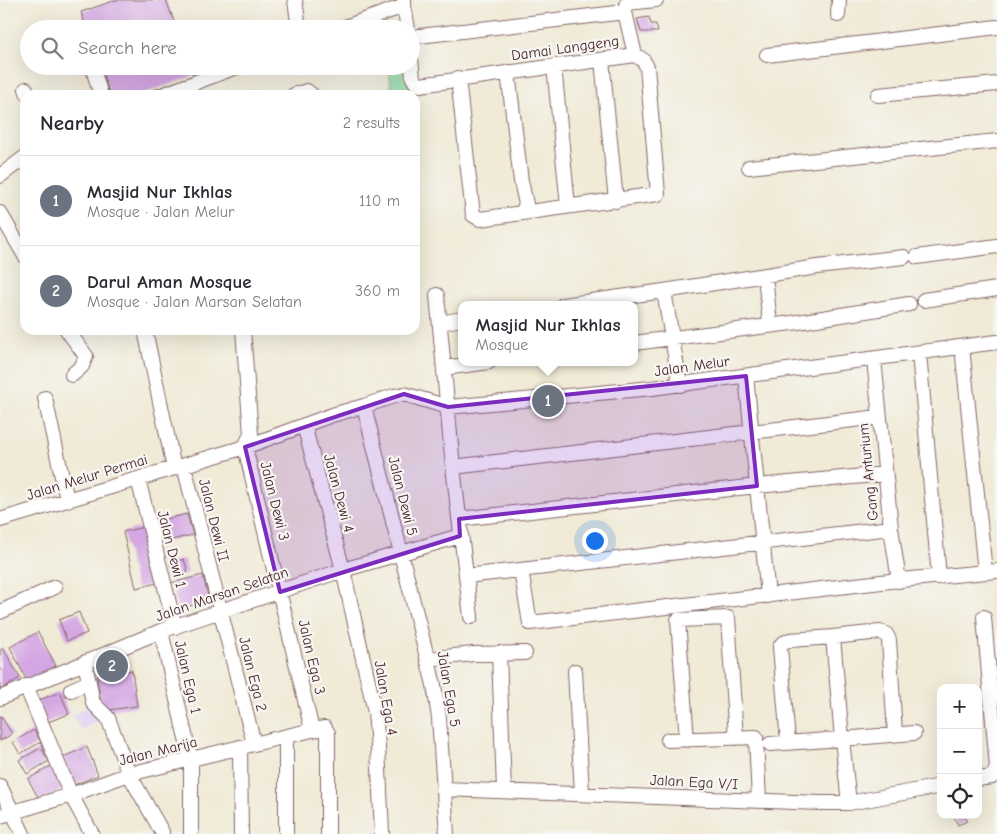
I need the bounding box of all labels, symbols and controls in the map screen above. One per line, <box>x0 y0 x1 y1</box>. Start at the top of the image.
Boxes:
search box <box>20 20 420 75</box>
street label: Damai Langgeng <box>510 32 620 64</box>
icon: search <box>38 34 66 62</box>
text: Search here <box>78 37 177 59</box>
text: Nearby <box>40 111 104 135</box>
text: 2 results <box>343 114 400 132</box>
text: Masjid Nur Ikhlas <box>87 181 232 203</box>
text: 1 <box>53 192 59 210</box>
text: 110 m <box>359 192 400 210</box>
text: Mosque · Jalan Melur <box>87 203 234 221</box>
text: Darul Aman Mosque <box>87 271 252 293</box>
text: 2 <box>52 282 60 300</box>
text: 360 m <box>355 282 400 300</box>
text: Mosque · Jalan Marsan Selatan <box>87 293 302 311</box>
popup <box>458 301 638 366</box>
text: Masjid Nur Ikhlas <box>475 314 621 336</box>
text: Mosque <box>475 336 528 354</box>
street label: Jalan Melur <box>653 352 731 380</box>
pin: 1 <box>532 382 564 420</box>
street label: Gang Anturium <box>854 422 882 522</box>
street label: Jalan Melur Permai <box>24 450 150 504</box>
street label: Jalan Dewi 4 <box>320 452 358 534</box>
street label: Jalan Dewi 5 <box>384 454 422 538</box>
street label: Jalan Dewi 3 <box>256 460 294 542</box>
street label: Jalan Dewi II <box>195 477 233 564</box>
street label: Jalan Dewi 1 <box>154 508 190 590</box>
your location <box>582 528 608 554</box>
street label: Jalan Marsan Selatan <box>153 563 291 625</box>
street label: Jalan Ega 3 <box>295 618 329 696</box>
street label: Jalan Ega 2 <box>235 635 271 713</box>
street label: Jalan Ega 1 <box>171 639 205 715</box>
pin: 2 <box>96 647 128 685</box>
street label: Jalan Ega 5 <box>433 650 465 728</box>
street label: Jalan Ega 4 <box>371 659 401 737</box>
map controls <box>937 684 982 819</box>
button: + <box>937 684 982 729</box>
button: − <box>937 729 982 774</box>
street label: Jalan Marija <box>117 733 199 769</box>
street label: Jalan Ega V/I <box>649 771 739 793</box>
button: locate <box>937 774 982 819</box>

